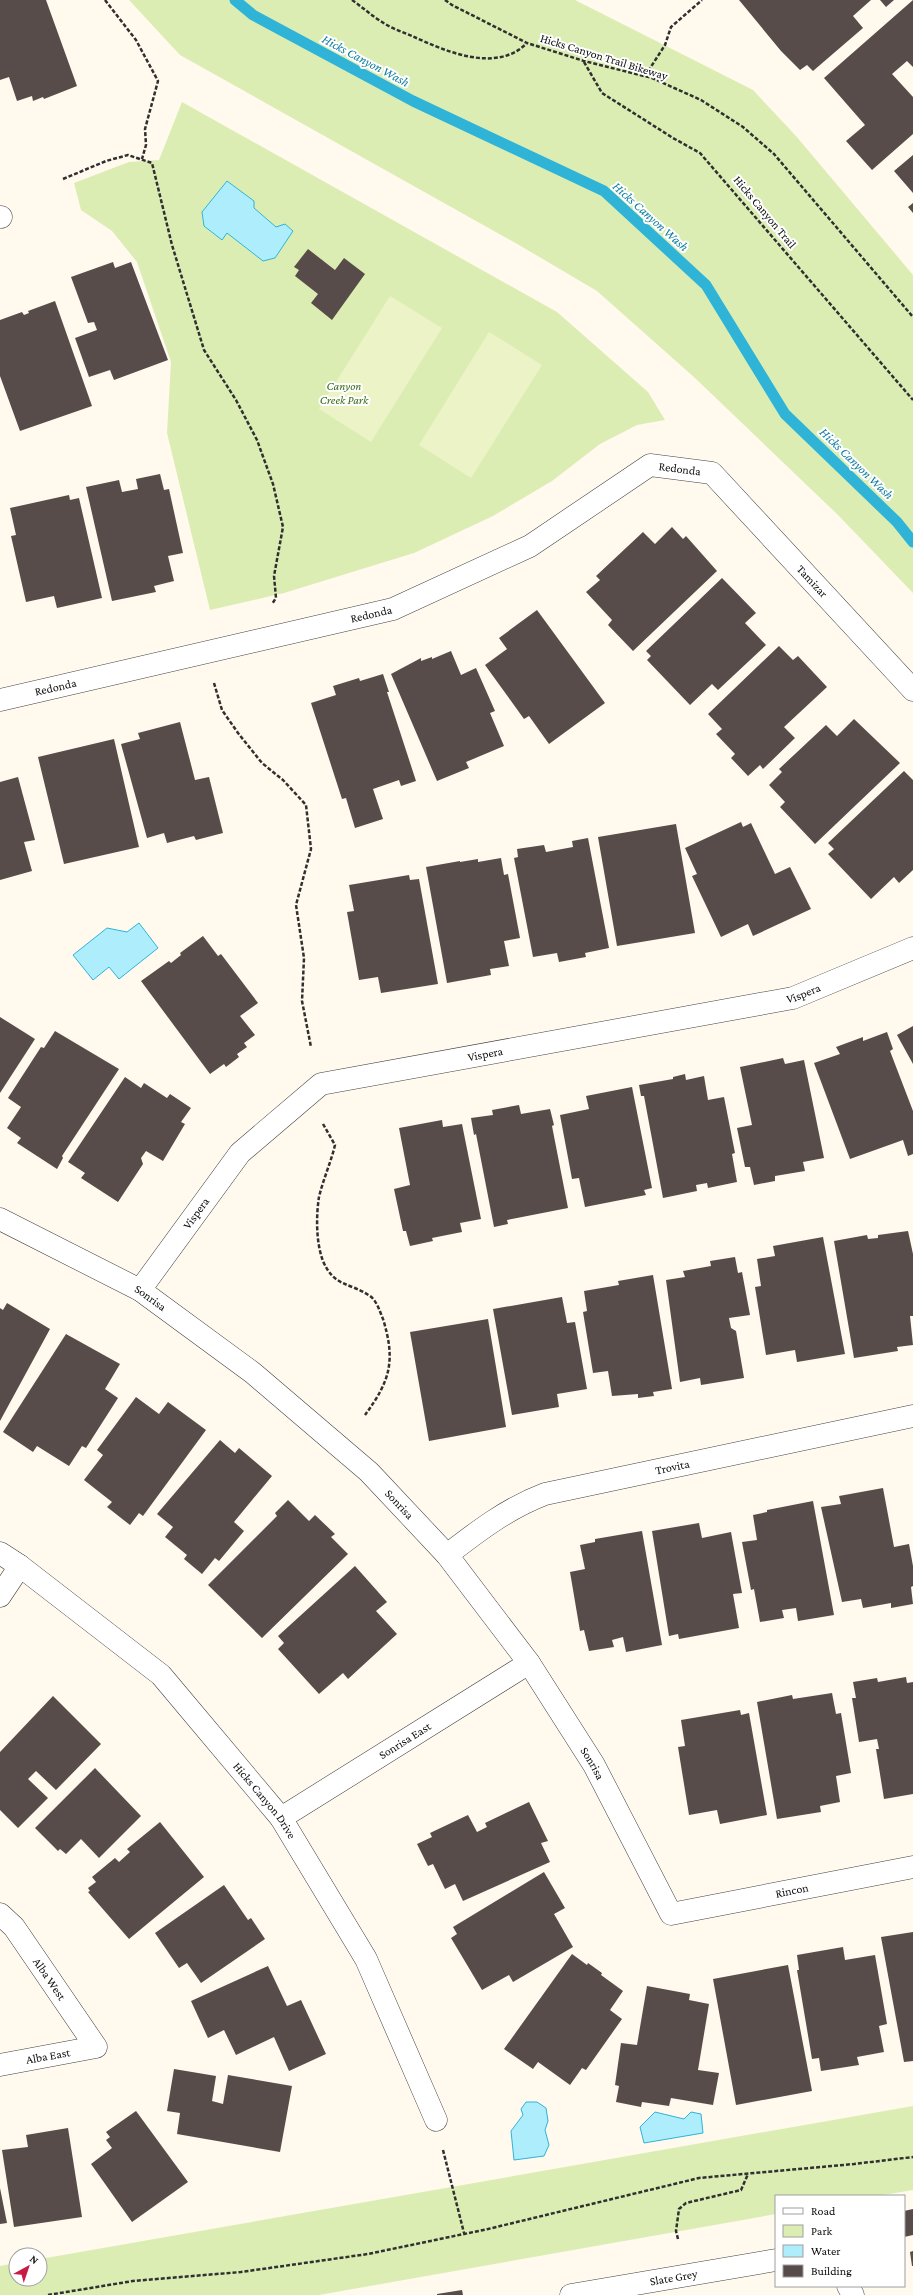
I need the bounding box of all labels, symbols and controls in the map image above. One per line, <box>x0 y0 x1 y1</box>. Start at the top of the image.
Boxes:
water label: Hicks Canyon Wash <box>320 31 412 90</box>
street label: Hicks Canyon Trail Bikeway <box>539 31 670 83</box>
street label: Hicks Canyon Trail <box>731 173 799 251</box>
water label: Hicks Canyon Wash <box>610 178 692 254</box>
park label: Canyon Creek Park <box>320 379 369 407</box>
water label: Hicks Canyon Wash <box>817 424 897 502</box>
street label: Redonda <box>658 459 702 479</box>
street label: Tamizar <box>794 562 831 601</box>
street label: Redonda <box>349 602 394 626</box>
street label: Redonda <box>33 675 78 699</box>
street label: Vispera <box>785 980 823 1006</box>
street label: Vispera <box>466 1044 505 1064</box>
street label: Vispera <box>180 1194 212 1232</box>
street label: Sonrisa <box>133 1282 169 1314</box>
street label: Trovita <box>654 1456 691 1477</box>
street label: Sonrisa <box>382 1486 417 1522</box>
street label: Sonrisa East <box>376 1719 434 1762</box>
street label: Sonrisa <box>577 1744 608 1783</box>
street label: Hicks Canyon Drive <box>230 1759 299 1841</box>
street label: Rincon <box>774 1880 810 1901</box>
street label: Alba West <box>30 1955 70 2004</box>
street label: Alba East <box>25 2045 72 2067</box>
legend <box>775 2195 905 2287</box>
text: Road <box>811 2204 836 2218</box>
text: Park <box>811 2224 833 2238</box>
text: Water <box>811 2244 841 2258</box>
north arrow <box>8 2247 48 2287</box>
text: N <box>28 2252 42 2267</box>
text: Building <box>811 2264 852 2278</box>
street label: Slate Grey <box>649 2266 699 2288</box>

